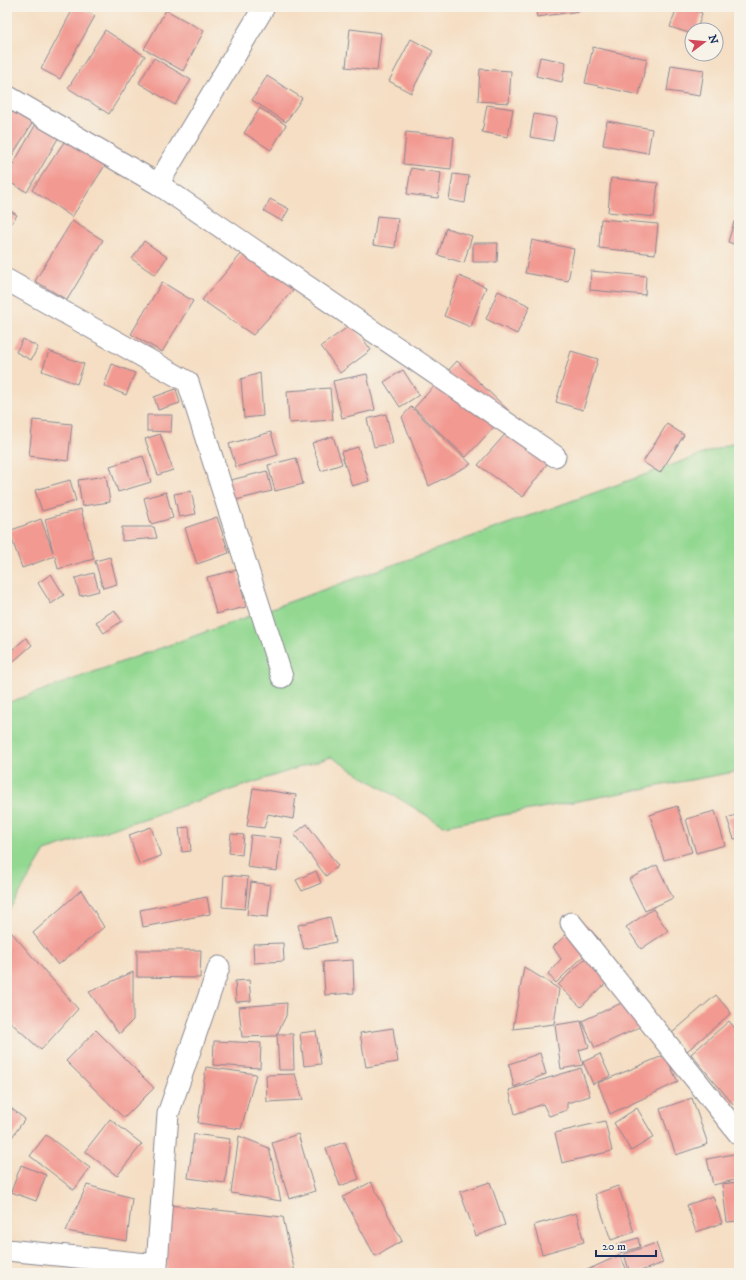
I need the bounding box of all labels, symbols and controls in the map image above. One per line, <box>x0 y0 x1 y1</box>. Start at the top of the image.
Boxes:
north arrow <box>684 22 724 62</box>
text: N <box>705 33 721 46</box>
scale bar <box>596 1232 656 1258</box>
text: 20 m <box>602 1239 626 1254</box>

